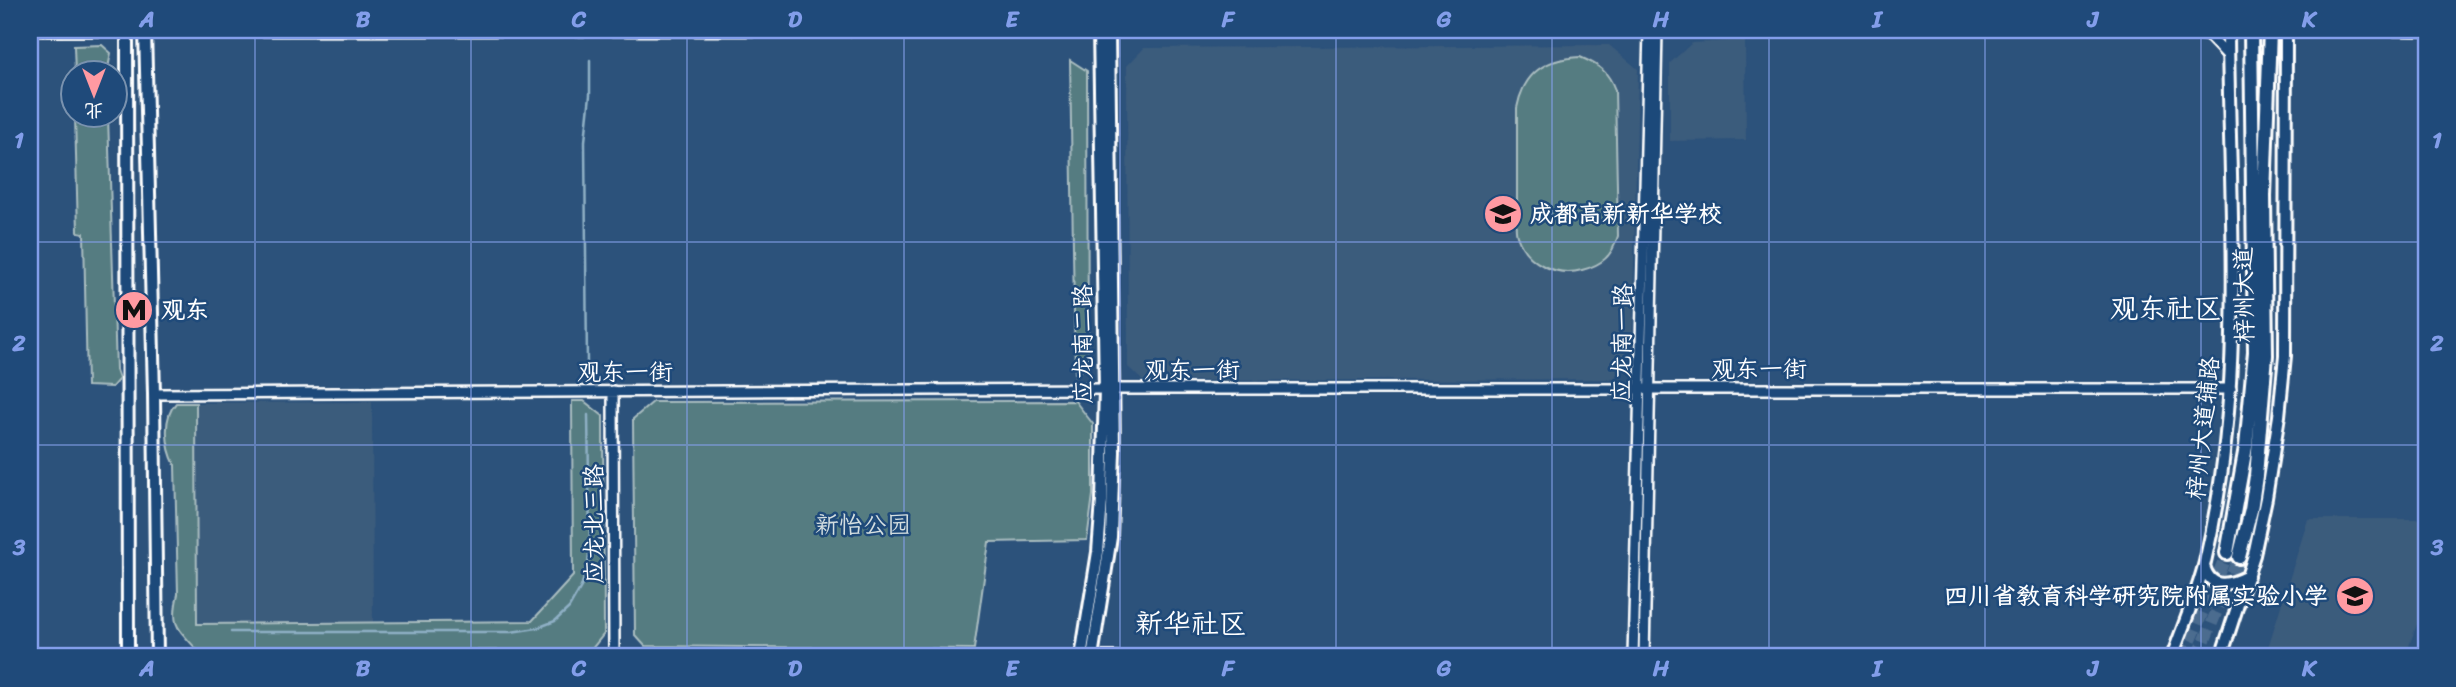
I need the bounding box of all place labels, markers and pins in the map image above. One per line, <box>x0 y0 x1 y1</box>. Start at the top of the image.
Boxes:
school or university icon: 成都高新新华学校 <box>1482 193 1524 235</box>
place label: 成都高新新华学校 <box>1530 193 1722 235</box>
metro station icon: 观东 <box>113 289 155 331</box>
place label: 观东 <box>161 289 209 331</box>
place label: 四川省教育科学研究院附属实验小学 <box>1944 575 2328 617</box>
school or university icon: 四川省教育科学研究院附属实验小学 <box>2334 575 2376 617</box>

